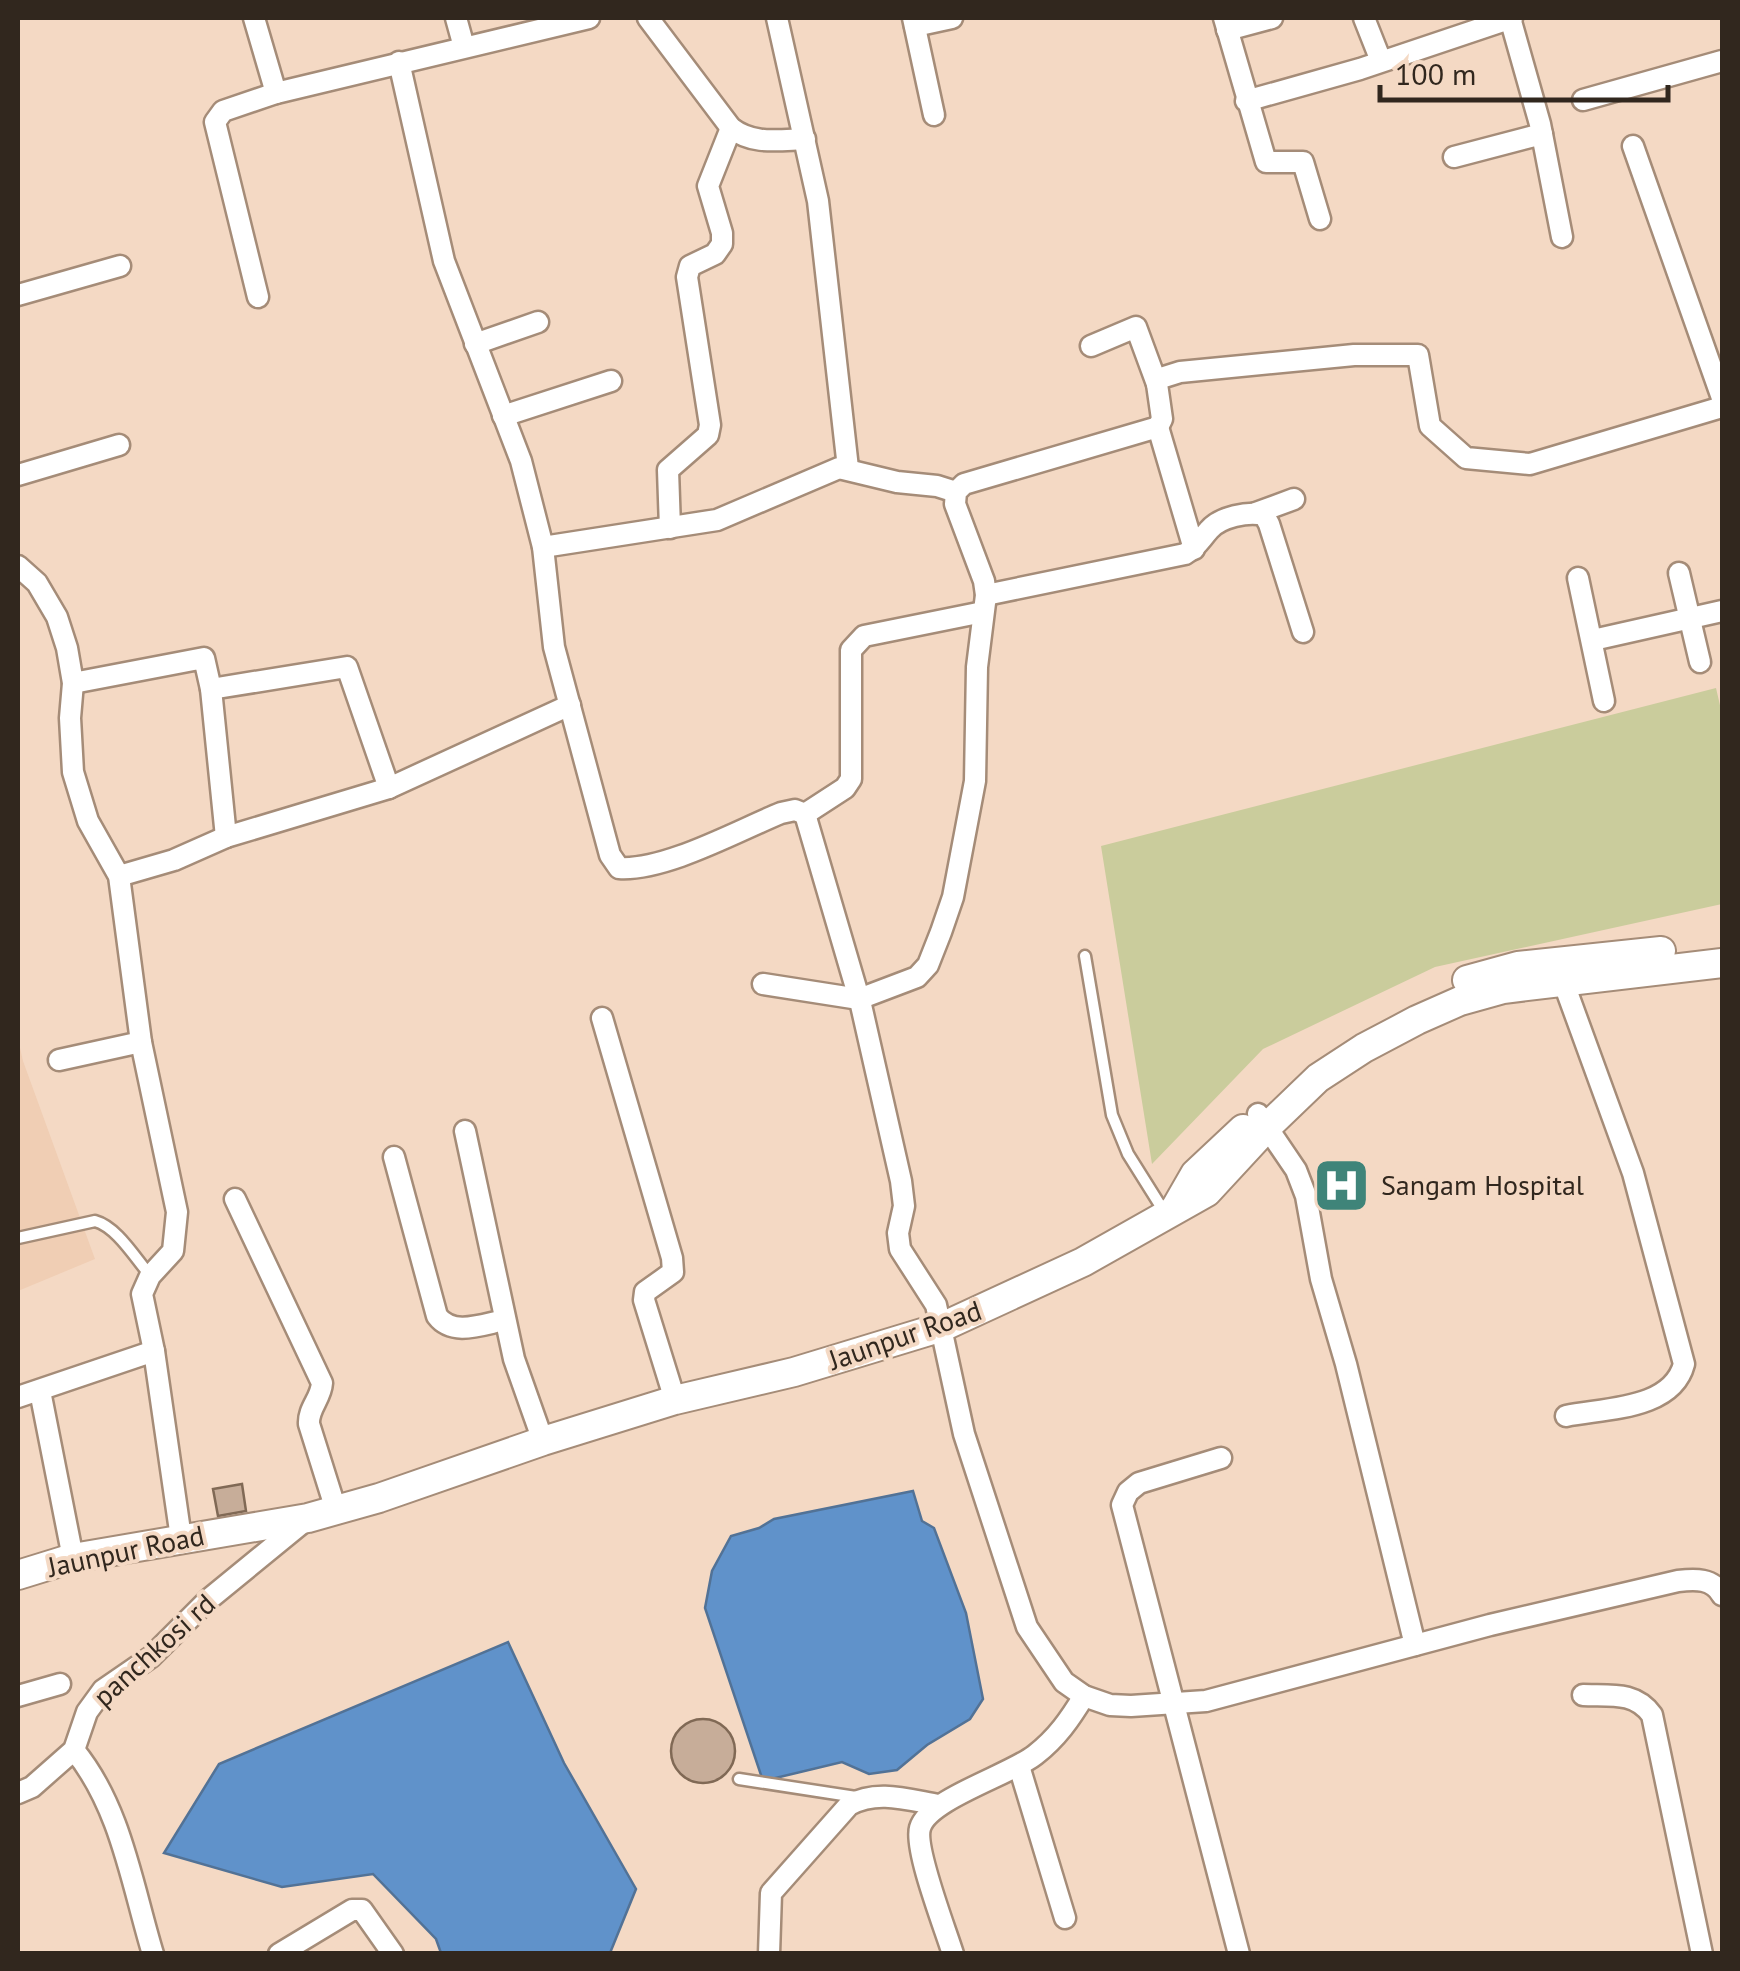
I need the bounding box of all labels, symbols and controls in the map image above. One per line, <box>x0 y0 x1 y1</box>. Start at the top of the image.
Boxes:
scale bar <box>1380 40 1668 102</box>
text: 100 m <box>1395 54 1476 93</box>
hospital icon: Sangam Hospital <box>1312 1155 1372 1215</box>
place label: Sangam Hospital <box>1381 1166 1584 1203</box>
street label: Jaunpur Road <box>823 1291 986 1378</box>
street label: Jaunpur Road <box>43 1516 207 1585</box>
street label: panchkosi rd <box>85 1585 222 1714</box>

